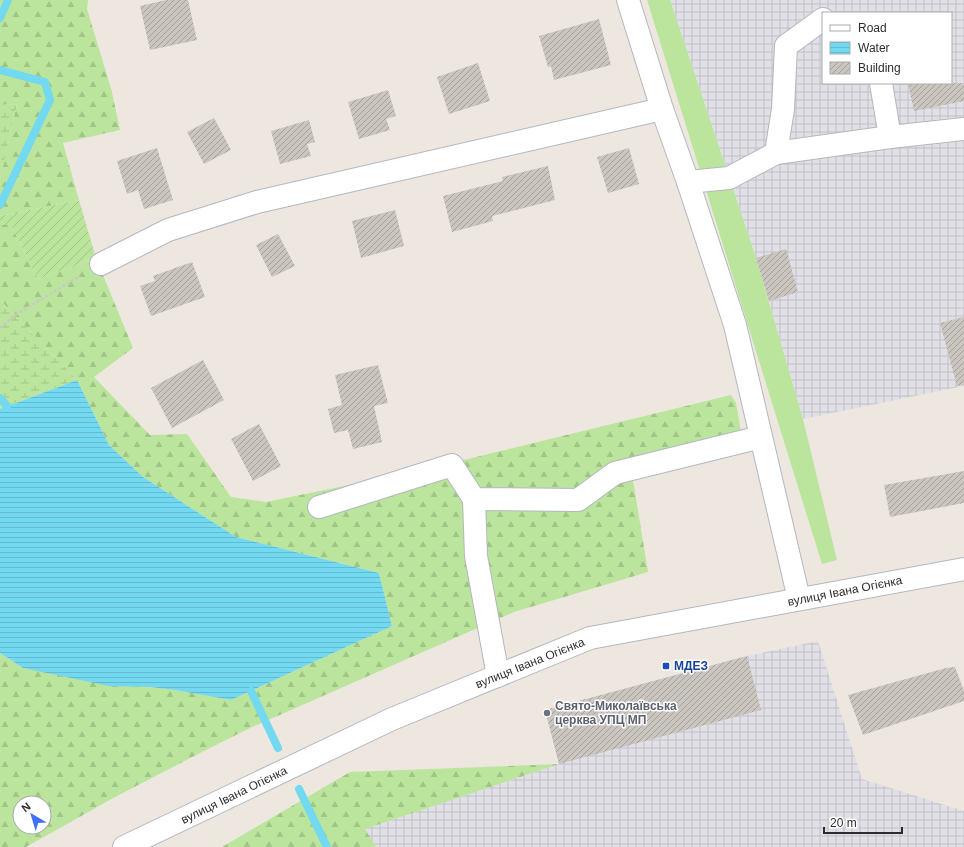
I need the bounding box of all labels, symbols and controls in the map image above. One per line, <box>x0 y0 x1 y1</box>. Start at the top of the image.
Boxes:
legend <box>822 12 952 84</box>
text: Road <box>858 21 887 35</box>
text: Water <box>858 41 890 55</box>
text: Building <box>858 61 901 75</box>
street label: вулиця Івана Огієнка <box>786 573 904 609</box>
street label: вулиця Івана Огієнка <box>473 635 587 691</box>
place label: МДЕЗ <box>674 659 708 673</box>
marker: МДЕЗ <box>661 661 671 671</box>
place label: Свято-Миколаївська церква УПЦ МП <box>555 699 677 727</box>
marker: Свято-Миколаївська церква УПЦ МП <box>542 708 552 718</box>
street label: вулиця Івана Огієнка <box>179 763 290 827</box>
north arrow <box>12 795 52 835</box>
text: N <box>19 800 33 814</box>
scale bar <box>824 809 902 835</box>
text: 20 m <box>830 816 857 830</box>

